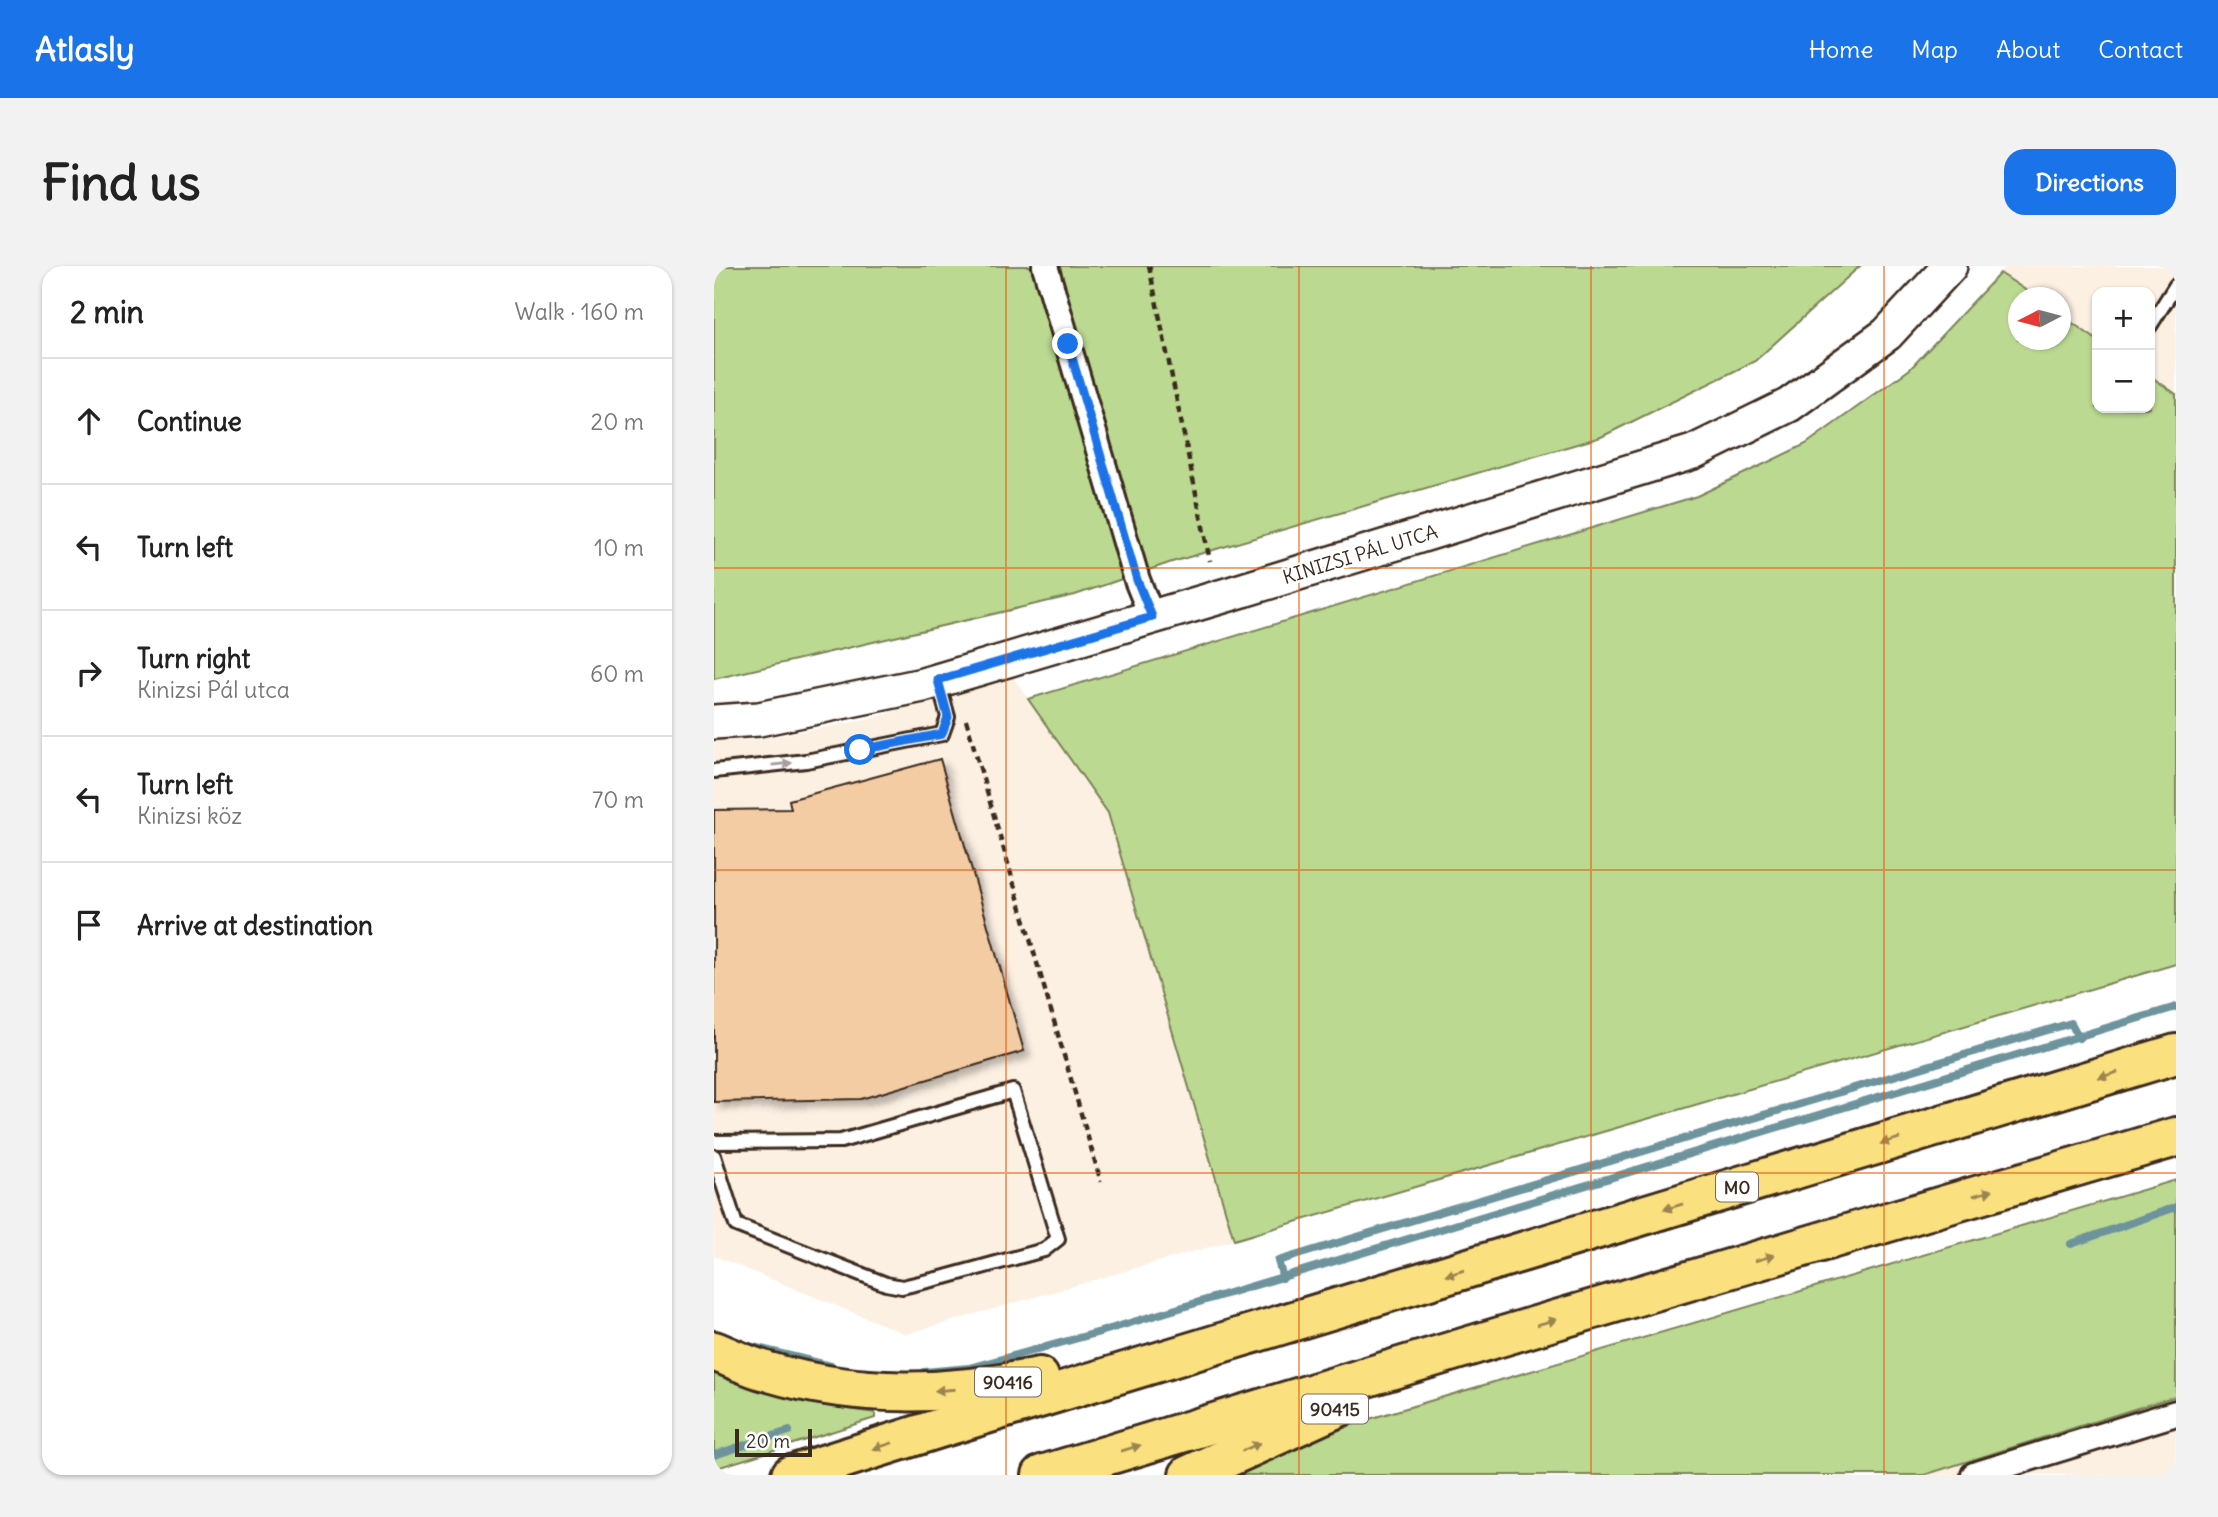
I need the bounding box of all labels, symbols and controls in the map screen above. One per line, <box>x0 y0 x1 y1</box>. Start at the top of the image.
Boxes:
text: Atlasly <box>35 28 134 70</box>
text: Home <box>1809 34 1873 64</box>
text: Map <box>1911 34 1958 64</box>
text: About <box>1996 34 2060 64</box>
text: Contact <box>2098 34 2183 64</box>
button: Directions <box>2004 149 2176 215</box>
text: Find us <box>42 152 200 213</box>
north arrow <box>2008 287 2071 350</box>
map controls <box>2092 287 2155 413</box>
button: + <box>2092 287 2155 350</box>
text: 2 min <box>70 293 144 331</box>
text: Walk · 160 m <box>515 297 644 326</box>
route end <box>1052 328 1083 359</box>
button: − <box>2092 350 2155 413</box>
icon: ahead <box>70 402 108 440</box>
text: Continue <box>137 405 242 438</box>
text: 20 m <box>591 407 644 436</box>
street label: KINIZSI PÁL UTCA <box>1280 519 1440 589</box>
icon: left <box>70 528 108 566</box>
text: Turn left <box>137 531 233 564</box>
text: 10 m <box>594 533 644 562</box>
text: Turn right <box>137 642 250 675</box>
icon: right <box>70 654 108 692</box>
text: 60 m <box>590 659 644 688</box>
text: Kinizsi Pál utca <box>137 675 290 704</box>
route start <box>844 734 875 765</box>
one-way arrow <box>771 758 793 769</box>
text: Turn left <box>137 768 233 801</box>
icon: left <box>70 780 108 818</box>
text: 70 m <box>592 785 644 814</box>
text: Kinizsi köz <box>137 801 242 830</box>
icon: arrive <box>70 906 108 944</box>
text: Arrive at destination <box>137 909 373 942</box>
one-way arrow <box>2097 1070 2118 1080</box>
one-way arrow <box>1880 1136 1901 1146</box>
road number: M0 <box>1716 1172 1758 1202</box>
one-way arrow <box>1973 1188 1994 1198</box>
one-way arrow <box>1662 1202 1683 1212</box>
one-way arrow <box>1755 1252 1776 1262</box>
one-way arrow <box>1444 1268 1465 1278</box>
one-way arrow <box>1537 1317 1558 1327</box>
road number: 90416 <box>975 1367 1041 1396</box>
one-way arrow <box>934 1385 956 1396</box>
road number: 90415 <box>1302 1394 1368 1424</box>
scale bar <box>735 1426 812 1458</box>
text: 20 m <box>746 1429 790 1453</box>
one-way arrow <box>873 1441 894 1451</box>
one-way arrow <box>1241 1441 1261 1453</box>
one-way arrow <box>1120 1443 1141 1453</box>

